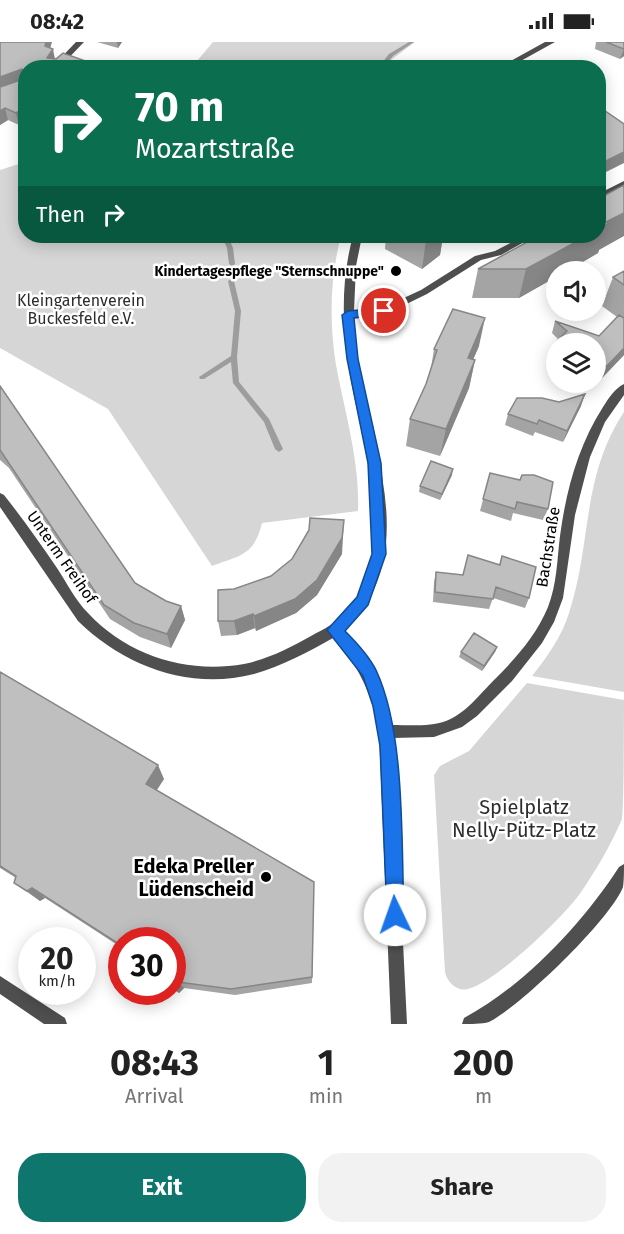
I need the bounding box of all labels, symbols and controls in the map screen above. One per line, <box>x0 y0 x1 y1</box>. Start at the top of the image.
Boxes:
text: 08:42 <box>30 8 84 35</box>
text: 70 m <box>135 82 224 132</box>
icon: right <box>36 84 114 162</box>
text: Mozartstraße <box>135 133 295 165</box>
icon: right <box>97 198 130 231</box>
text: Then <box>36 201 85 228</box>
map controls <box>546 261 606 393</box>
button: sound <box>546 261 606 321</box>
place label: Kindertagespflege "Sternschnuppe" <box>155 263 384 280</box>
marker: Kindertagespflege "Sternschnuppe" <box>389 264 403 278</box>
pin <box>358 285 409 336</box>
park label: Kleingartenverein Buckesfeld e.V. <box>17 291 145 328</box>
icon: arrive <box>367 294 400 327</box>
button: layers <box>546 333 606 393</box>
street label: Bachstraße <box>532 505 564 589</box>
street label: Unterm Freihof <box>23 507 102 608</box>
park label: Spielplatz Nelly-Pütz-Platz <box>452 795 596 842</box>
place label: Edeka Preller Lüdenscheid <box>134 854 255 901</box>
marker: Edeka Preller Lüdenscheid <box>259 870 273 884</box>
position arrow <box>363 883 427 947</box>
speed limit sign: 30 <box>108 927 186 1005</box>
text: 20 <box>40 941 74 977</box>
text: km/h <box>38 972 76 990</box>
text: 08:43 <box>110 1041 199 1085</box>
text: 1 <box>318 1041 334 1085</box>
text: 200 <box>453 1041 514 1085</box>
text: Arrival <box>125 1084 184 1108</box>
text: min <box>309 1084 343 1108</box>
text: m <box>475 1084 492 1108</box>
button: Exit <box>18 1153 306 1222</box>
button: Share <box>318 1153 606 1222</box>

